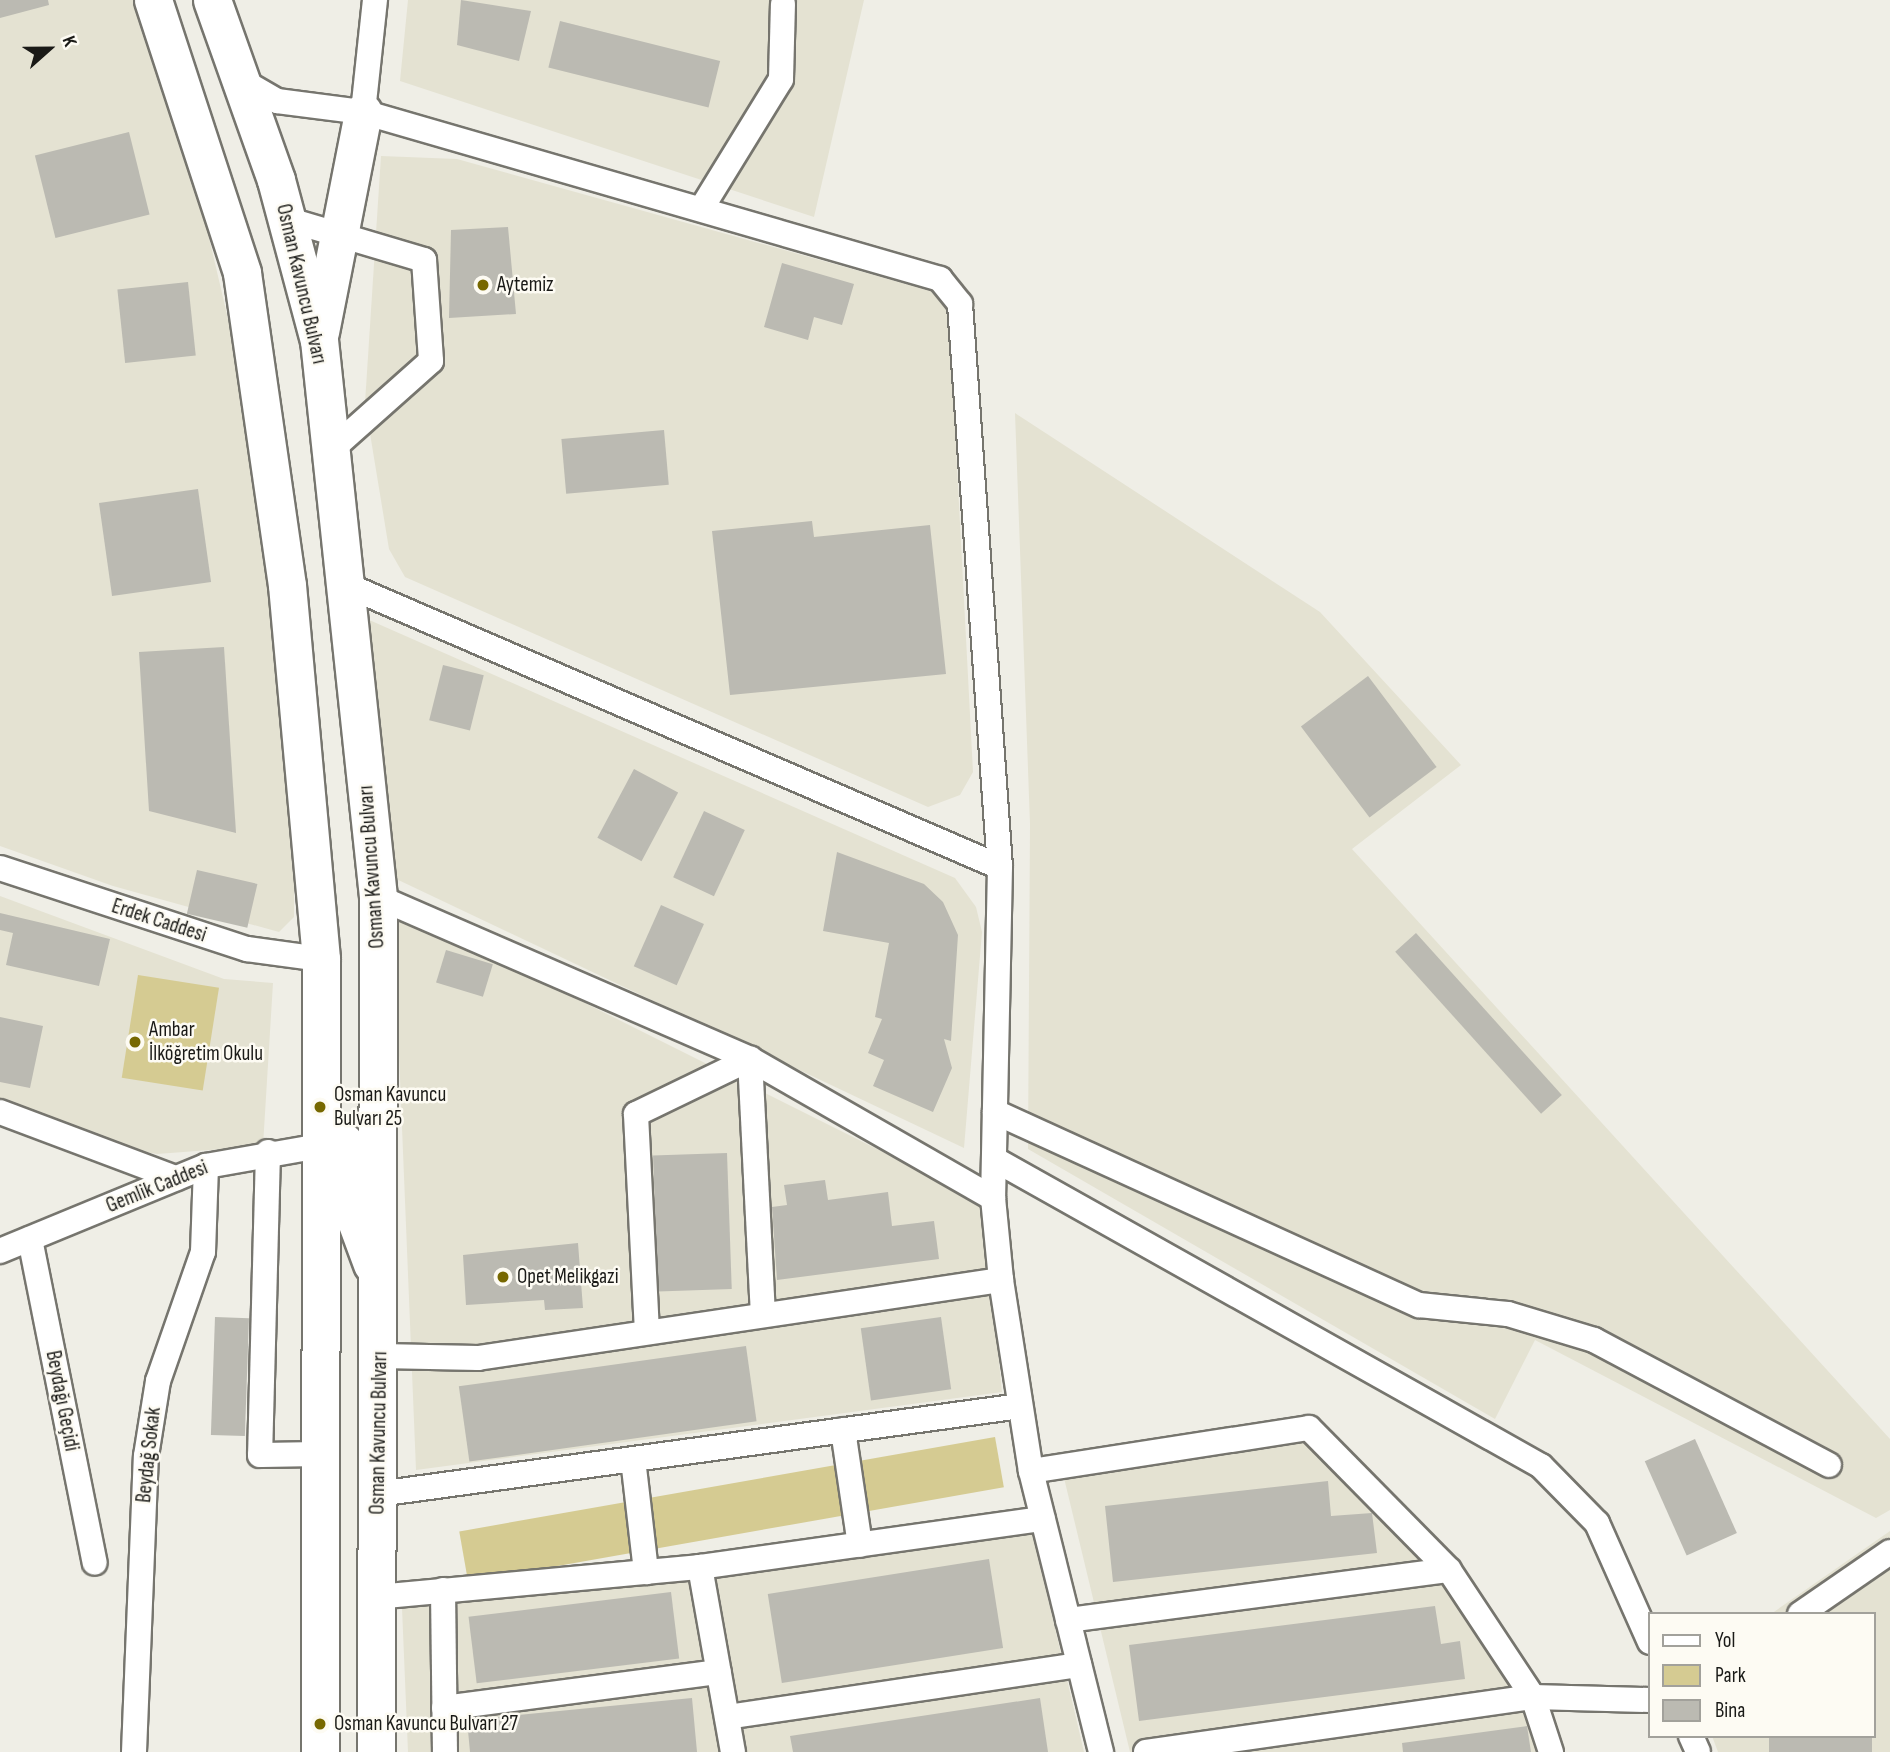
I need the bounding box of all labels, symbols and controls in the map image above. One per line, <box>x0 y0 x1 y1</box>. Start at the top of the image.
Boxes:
north arrow <box>14 14 84 84</box>
text: K <box>57 33 81 50</box>
street label: Osman Kavuncu Bulvarı <box>270 202 332 366</box>
place label: Aytemiz <box>497 272 554 298</box>
marker: Aytemiz <box>475 277 491 293</box>
street label: Osman Kavuncu Bulvarı <box>354 785 390 949</box>
street label: Erdek Caddesi <box>108 894 210 948</box>
place label: Ambar İlköğretim Okulu <box>149 1017 263 1067</box>
marker: Ambar İlköğretim Okulu <box>127 1034 143 1050</box>
place label: Osman Kavuncu Bulvarı 25 <box>334 1082 446 1132</box>
marker: Osman Kavuncu Bulvarı 25 <box>312 1099 328 1115</box>
street label: Gemlik Caddesi <box>103 1155 211 1219</box>
place label: Opet Melikgazi <box>517 1264 619 1290</box>
marker: Opet Melikgazi <box>495 1269 511 1285</box>
street label: Beydağı Geçidi <box>40 1349 84 1453</box>
street label: Osman Kavuncu Bulvarı <box>365 1351 393 1515</box>
street label: Beydağ Sokak <box>131 1406 167 1504</box>
legend <box>1648 1612 1876 1738</box>
text: Yol <box>1715 1628 1735 1653</box>
text: Park <box>1715 1663 1746 1688</box>
text: Bina <box>1715 1698 1745 1723</box>
place label: Osman Kavuncu Bulvarı 27 <box>334 1711 518 1737</box>
marker: Osman Kavuncu Bulvarı 27 <box>312 1716 328 1732</box>

